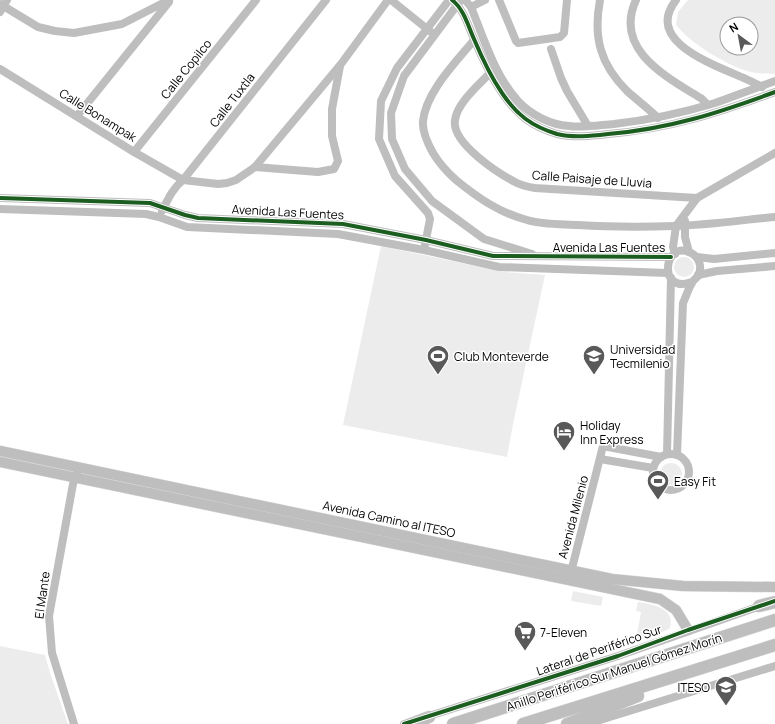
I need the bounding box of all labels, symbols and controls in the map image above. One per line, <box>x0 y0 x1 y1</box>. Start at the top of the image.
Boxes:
north arrow <box>719 16 759 56</box>
text: N <box>726 19 741 36</box>
street label: Calle Copilco <box>157 36 215 102</box>
street label: Calle Tuxtla <box>205 69 259 131</box>
street label: Calle Bonampak <box>56 84 141 146</box>
street label: Calle Paisaje de Lluvia <box>531 166 653 192</box>
street label: Avenida Las Fuentes <box>231 201 345 223</box>
street label: Avenida Las Fuentes <box>553 239 665 256</box>
place label: Universidad Tecmilenio <box>610 341 675 372</box>
sports icon: Club Monteverde <box>425 343 451 376</box>
school or university icon: Universidad Tecmilenio <box>581 343 607 376</box>
place label: Club Monteverde <box>454 348 549 365</box>
place label: Holiday Inn Express <box>580 417 644 448</box>
hotel icon: Holiday Inn Express <box>551 419 577 452</box>
sports icon: Easy Fit <box>645 468 671 501</box>
place label: Easy Fit <box>674 473 716 490</box>
street label: Avenida Milenio <box>554 474 592 560</box>
street label: Avenida Camino al ITESO <box>321 497 457 541</box>
street label: El Mante <box>30 570 54 620</box>
supermarket icon: 7-Eleven <box>512 619 538 652</box>
street label: Lateral de Periférico Sur <box>534 620 665 679</box>
place label: 7-Eleven <box>540 624 587 641</box>
street label: Anillo Periférico Sur Manuel Gómez Morín <box>504 629 724 715</box>
school or university icon: ITESO <box>713 674 739 707</box>
place label: ITESO <box>677 679 710 696</box>

